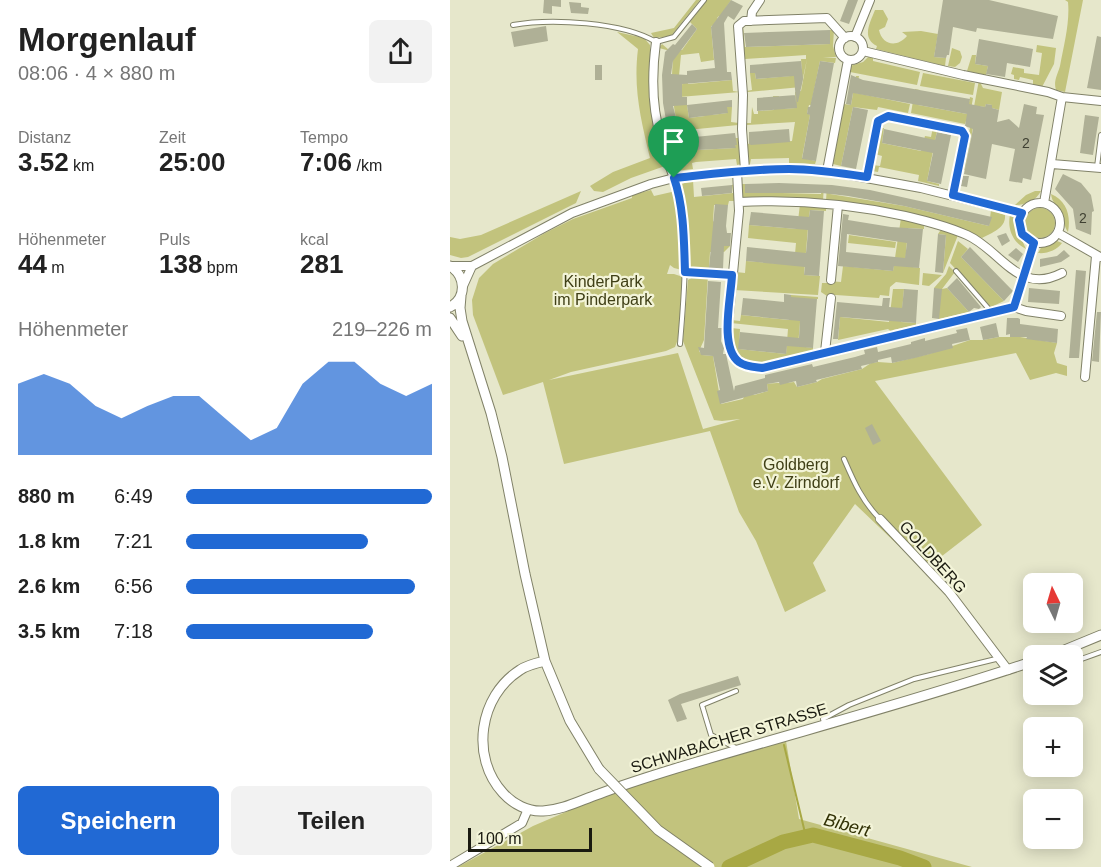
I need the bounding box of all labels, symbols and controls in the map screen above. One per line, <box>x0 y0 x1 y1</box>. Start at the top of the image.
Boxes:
button: share <box>369 20 432 83</box>
text: Morgenlauf <box>18 21 196 58</box>
text: 08:06 · 4 × 880 m <box>18 62 175 84</box>
pin <box>648 116 699 178</box>
icon: arrive <box>657 125 690 158</box>
text: Distanz <box>18 129 71 146</box>
text: Zeit <box>159 129 186 146</box>
text: Tempo <box>300 129 348 146</box>
house number: 2 <box>1022 135 1030 151</box>
text: 3.52 <box>18 147 69 177</box>
text: 25:00 <box>159 147 226 177</box>
text: 7:06 <box>300 147 352 177</box>
text: km <box>69 157 94 174</box>
text: /km <box>352 157 382 174</box>
house number: 2 <box>1079 210 1087 226</box>
text: Höhenmeter <box>18 231 106 248</box>
text: Puls <box>159 231 190 248</box>
text: kcal <box>300 231 328 248</box>
text: 44 <box>18 249 47 279</box>
text: 138 <box>159 249 202 279</box>
text: 281 <box>300 249 343 279</box>
text: m <box>47 259 65 276</box>
text: bpm <box>202 259 238 276</box>
park label: KinderPark im Pinderpark <box>554 273 653 308</box>
text: Höhenmeter <box>18 318 128 340</box>
text: 219–226 m <box>332 318 432 340</box>
park label: Goldberg e.V. Zirndorf <box>753 456 840 491</box>
text: 880 m <box>18 485 75 507</box>
text: 6:49 <box>114 485 153 507</box>
street label: GOLDBERG <box>896 518 970 596</box>
text: 1.8 km <box>18 530 80 552</box>
text: 7:21 <box>114 530 153 552</box>
north arrow <box>1023 573 1083 633</box>
map controls <box>1023 573 1083 849</box>
text: 2.6 km <box>18 575 80 597</box>
text: 6:56 <box>114 575 153 597</box>
text: 3.5 km <box>18 620 80 642</box>
text: 7:18 <box>114 620 153 642</box>
button: layers <box>1023 645 1083 705</box>
street label: SCHWABACHER STRASSE <box>629 700 829 776</box>
button: + <box>1023 717 1083 777</box>
button: Speichern <box>18 786 219 855</box>
button: Teilen <box>231 786 432 855</box>
button: − <box>1023 789 1083 849</box>
water label: Bibert <box>822 809 873 841</box>
scale bar <box>468 825 592 852</box>
text: 100 m <box>477 830 521 847</box>

